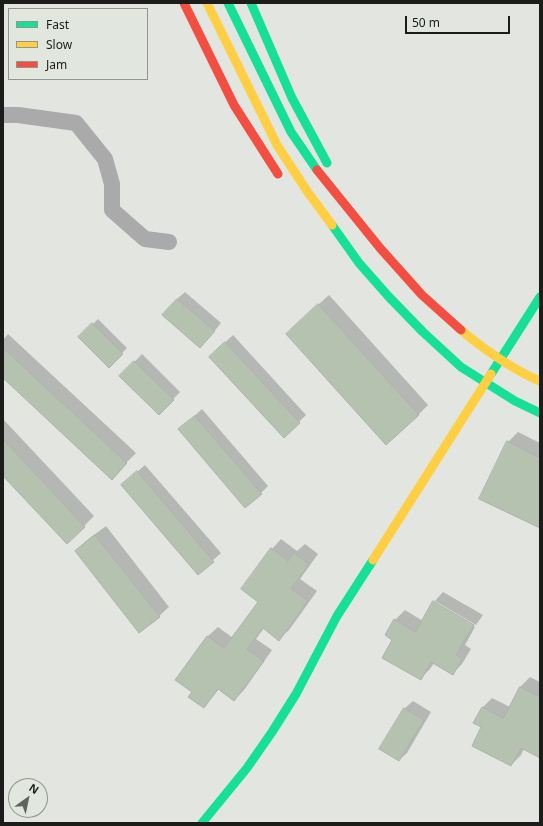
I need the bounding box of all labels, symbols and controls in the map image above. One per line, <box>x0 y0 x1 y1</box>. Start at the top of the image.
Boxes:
legend <box>8 8 148 80</box>
scale bar <box>407 8 512 34</box>
text: 50 m <box>412 14 440 31</box>
text: Fast <box>46 16 69 33</box>
text: Slow <box>46 36 72 53</box>
text: Jam <box>46 56 67 73</box>
north arrow <box>8 778 48 818</box>
text: N <box>26 780 42 797</box>

